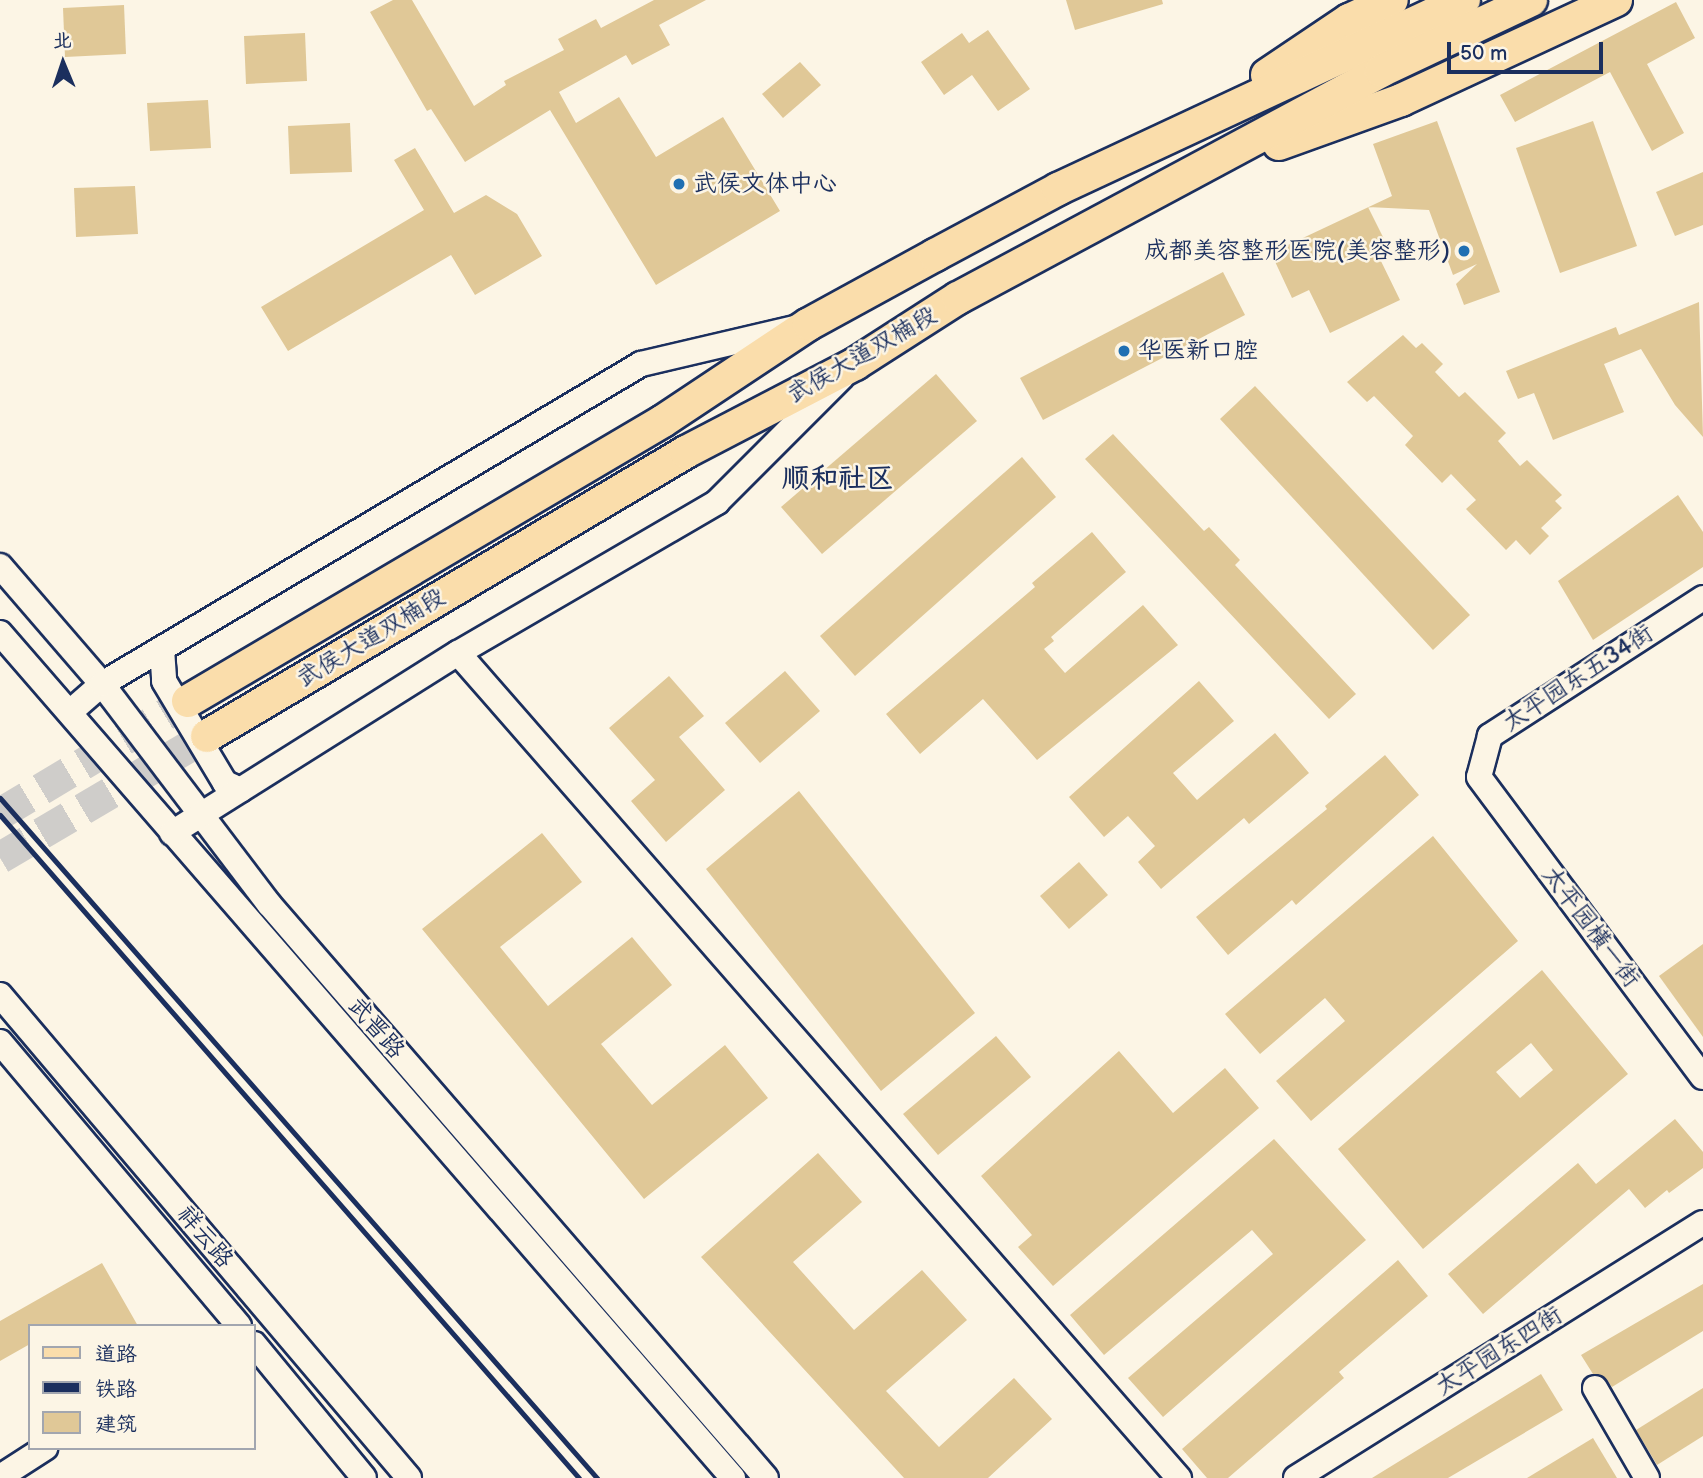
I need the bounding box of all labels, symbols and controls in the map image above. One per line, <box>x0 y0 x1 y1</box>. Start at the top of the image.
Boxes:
north arrow <box>28 28 98 98</box>
scale bar <box>1451 28 1607 72</box>
text: 北 <box>52 30 72 53</box>
text: 50 m <box>1460 41 1507 66</box>
place label: 武侯文体中心 <box>693 170 837 198</box>
marker: 武侯文体中心 <box>671 176 687 192</box>
place label: 成都美容整形医院(美容整形) <box>1144 237 1450 265</box>
marker: 成都美容整形医院(美容整形) <box>1456 243 1472 259</box>
street label: 武侯大道双楠段 <box>782 301 942 409</box>
place label: 华医新口腔 <box>1138 337 1258 365</box>
marker: 华医新口腔 <box>1116 343 1132 359</box>
district label: 顺和社区 <box>782 462 894 496</box>
street label: 武侯大道双楠段 <box>292 582 450 694</box>
street label: 太平园东五34街 <box>1497 619 1659 737</box>
street label: 太平园横一街 <box>1536 861 1646 993</box>
street label: 武晋路 <box>342 991 410 1065</box>
street label: 祥云路 <box>171 1200 239 1274</box>
street label: 太平园东四街 <box>1430 1301 1568 1401</box>
legend <box>28 1324 256 1450</box>
text: 道路 <box>95 1342 137 1367</box>
text: 铁路 <box>95 1377 137 1402</box>
text: 建筑 <box>95 1412 137 1437</box>

